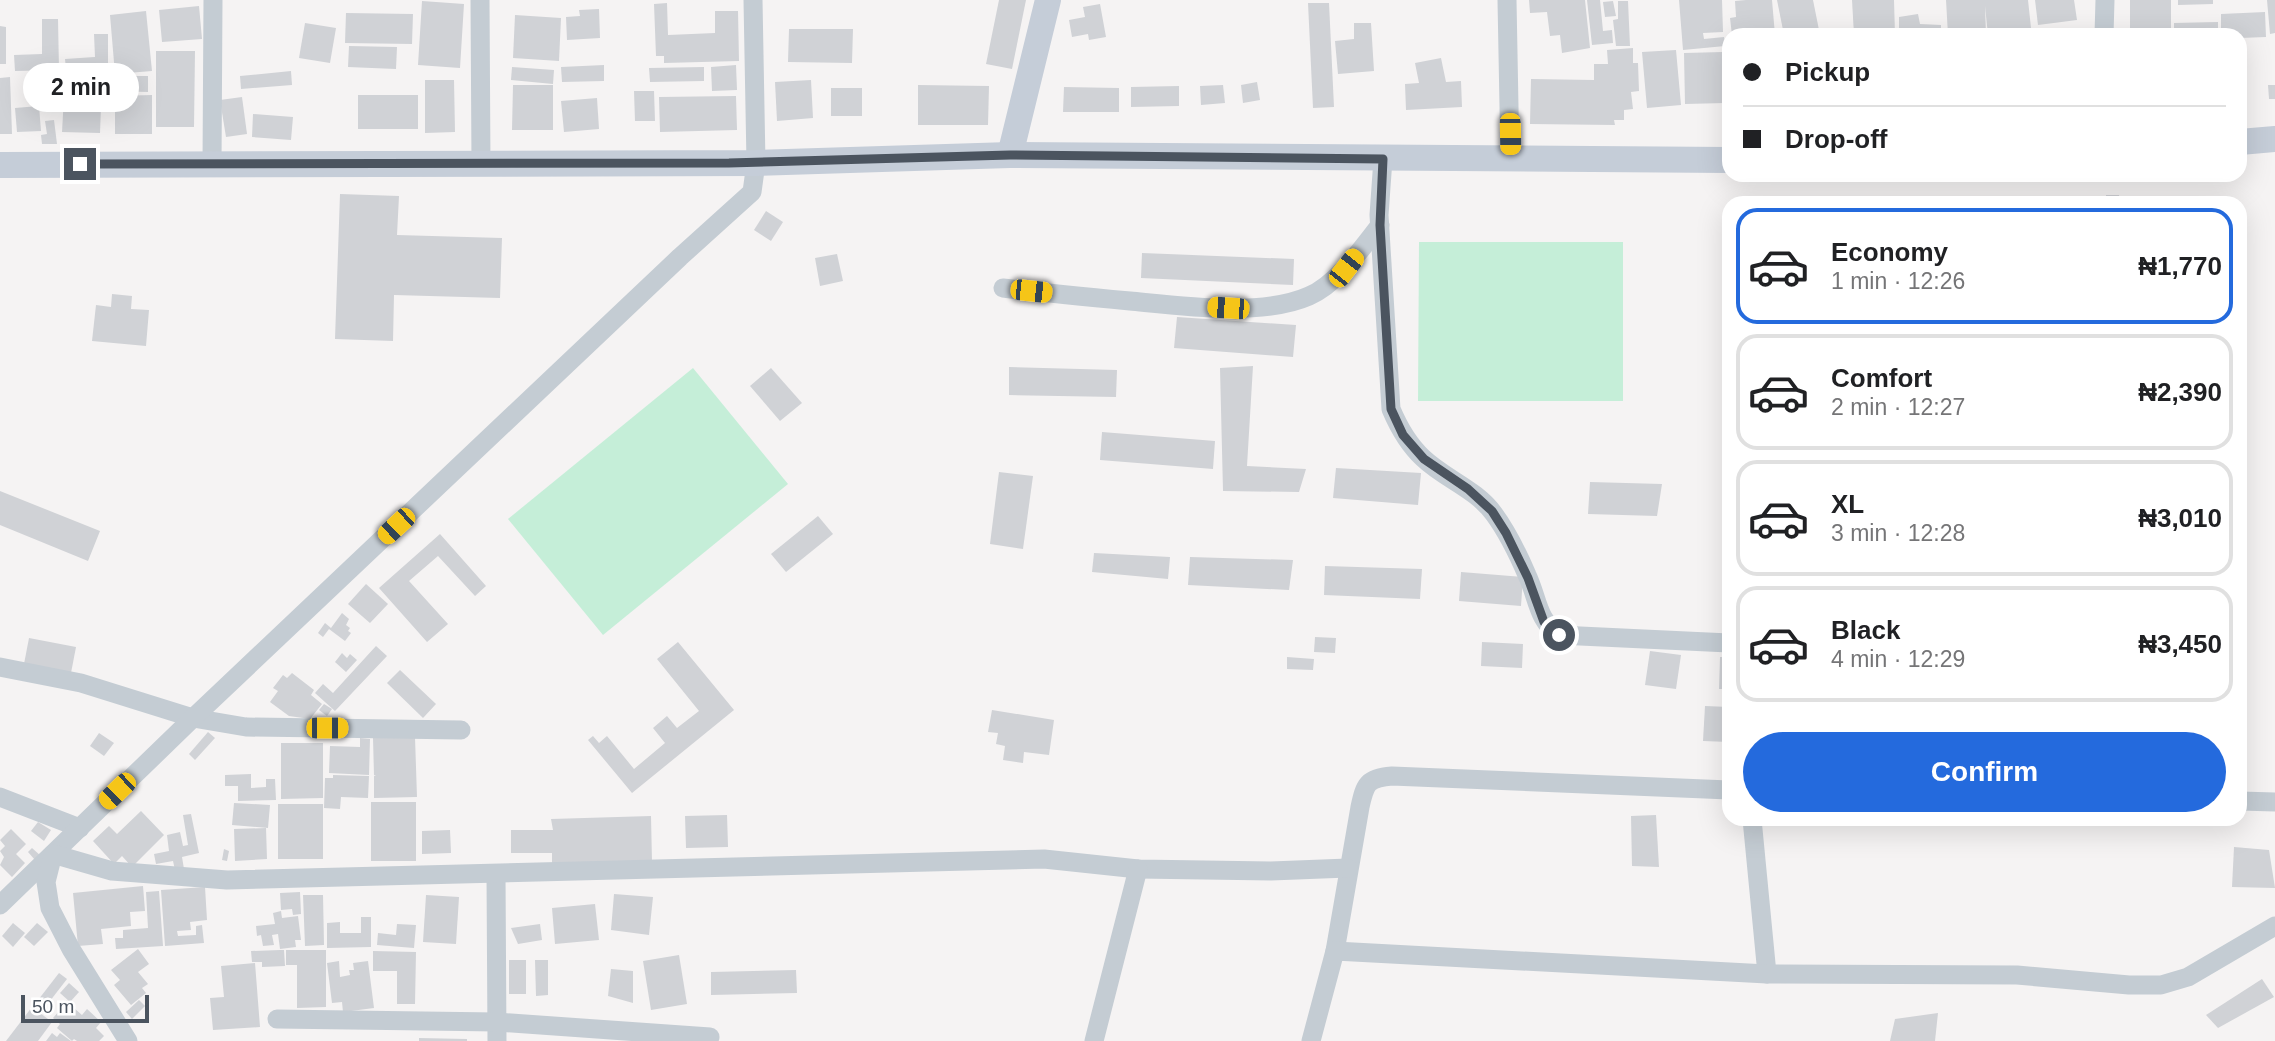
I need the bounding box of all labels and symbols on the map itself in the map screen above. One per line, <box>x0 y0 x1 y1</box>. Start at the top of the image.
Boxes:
callout: 2 min <box>22 62 138 111</box>
car <box>1500 113 1521 155</box>
route end <box>64 148 96 180</box>
car <box>1325 245 1368 291</box>
car <box>1010 278 1053 304</box>
car <box>1207 296 1250 320</box>
car <box>374 504 419 548</box>
route start <box>1543 619 1575 651</box>
car <box>307 718 349 739</box>
car <box>95 769 140 813</box>
scale bar <box>21 992 149 1024</box>

